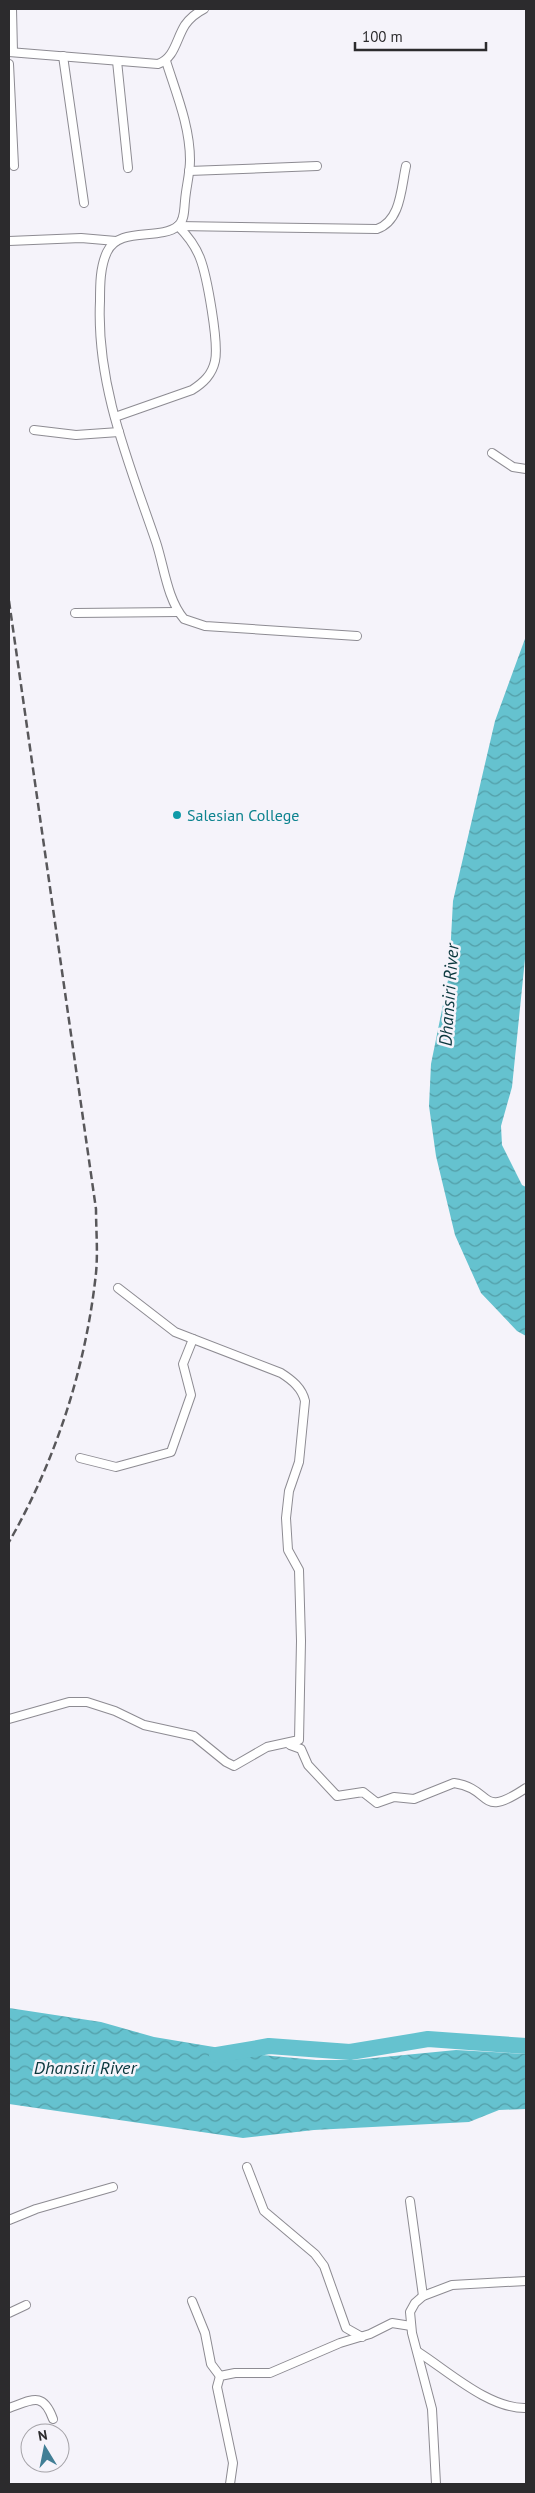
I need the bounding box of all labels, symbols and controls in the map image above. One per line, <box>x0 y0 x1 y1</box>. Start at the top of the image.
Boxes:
scale bar <box>355 20 486 52</box>
text: 100 m <box>362 27 403 46</box>
place label: Salesian College <box>187 805 299 825</box>
marker: Salesian College <box>171 809 183 821</box>
water label: Dhansiri River <box>433 942 464 1047</box>
water label: Dhansiri River <box>34 2056 137 2079</box>
north arrow <box>20 2423 70 2473</box>
text: N <box>37 2426 49 2445</box>

